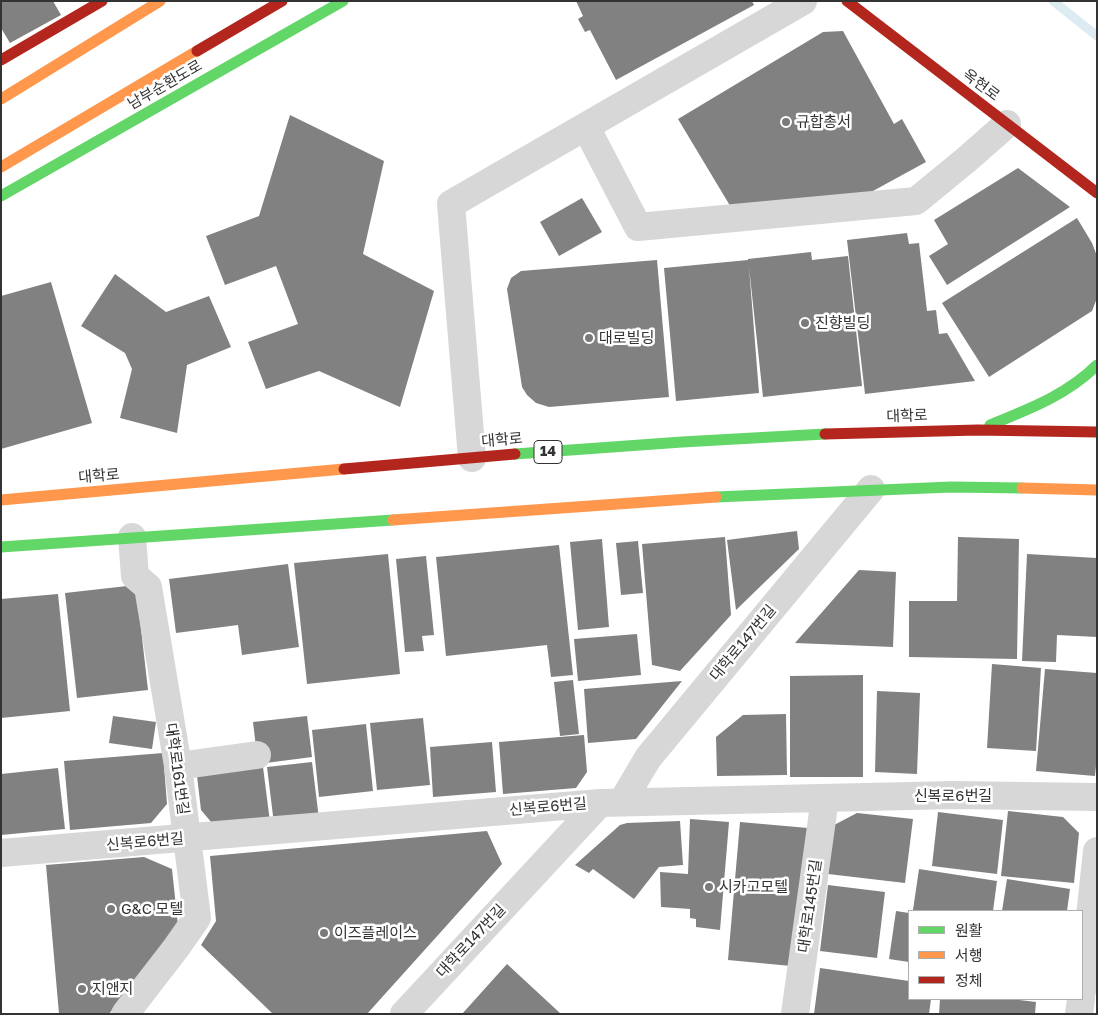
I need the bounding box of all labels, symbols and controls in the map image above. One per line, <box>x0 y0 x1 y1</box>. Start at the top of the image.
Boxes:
street label: 남부순환도로 <box>125 57 205 113</box>
street label: 옥현로 <box>959 65 1003 105</box>
place label: 규합총서 <box>796 113 851 131</box>
marker: 규합총서 <box>780 116 792 128</box>
place label: 진향빌딩 <box>815 314 870 332</box>
marker: 진향빌딩 <box>799 317 811 329</box>
place label: 대로빌딩 <box>599 329 654 347</box>
marker: 대로빌딩 <box>583 332 595 344</box>
street label: 대학로 <box>886 406 928 426</box>
street label: 대학로 <box>481 429 523 451</box>
road number: 14 <box>534 441 562 464</box>
street label: 대학로 <box>78 465 120 487</box>
street label: 대학로147번길 <box>706 601 780 685</box>
street label: 대학로161번길 <box>162 722 192 816</box>
street label: 신복로6번길 <box>914 787 992 805</box>
street label: 신복로6번길 <box>508 795 588 819</box>
street label: 신복로6번길 <box>105 830 185 854</box>
street label: 대학로145번길 <box>795 858 825 954</box>
place label: 시카고모텔 <box>719 878 788 896</box>
marker: 시카고모텔 <box>703 881 715 893</box>
place label: G&C 모텔 <box>121 900 183 918</box>
street label: 대학로147번길 <box>433 901 509 981</box>
marker: G&C 모텔 <box>105 903 117 915</box>
legend <box>908 910 1083 1000</box>
text: 원활 <box>955 921 983 939</box>
place label: 이즈플레이스 <box>334 924 417 942</box>
marker: 이즈플레이스 <box>318 927 330 939</box>
text: 서행 <box>955 946 983 964</box>
text: 정체 <box>955 971 983 989</box>
place label: 지앤지 <box>92 980 133 998</box>
marker: 지앤지 <box>76 983 88 995</box>

